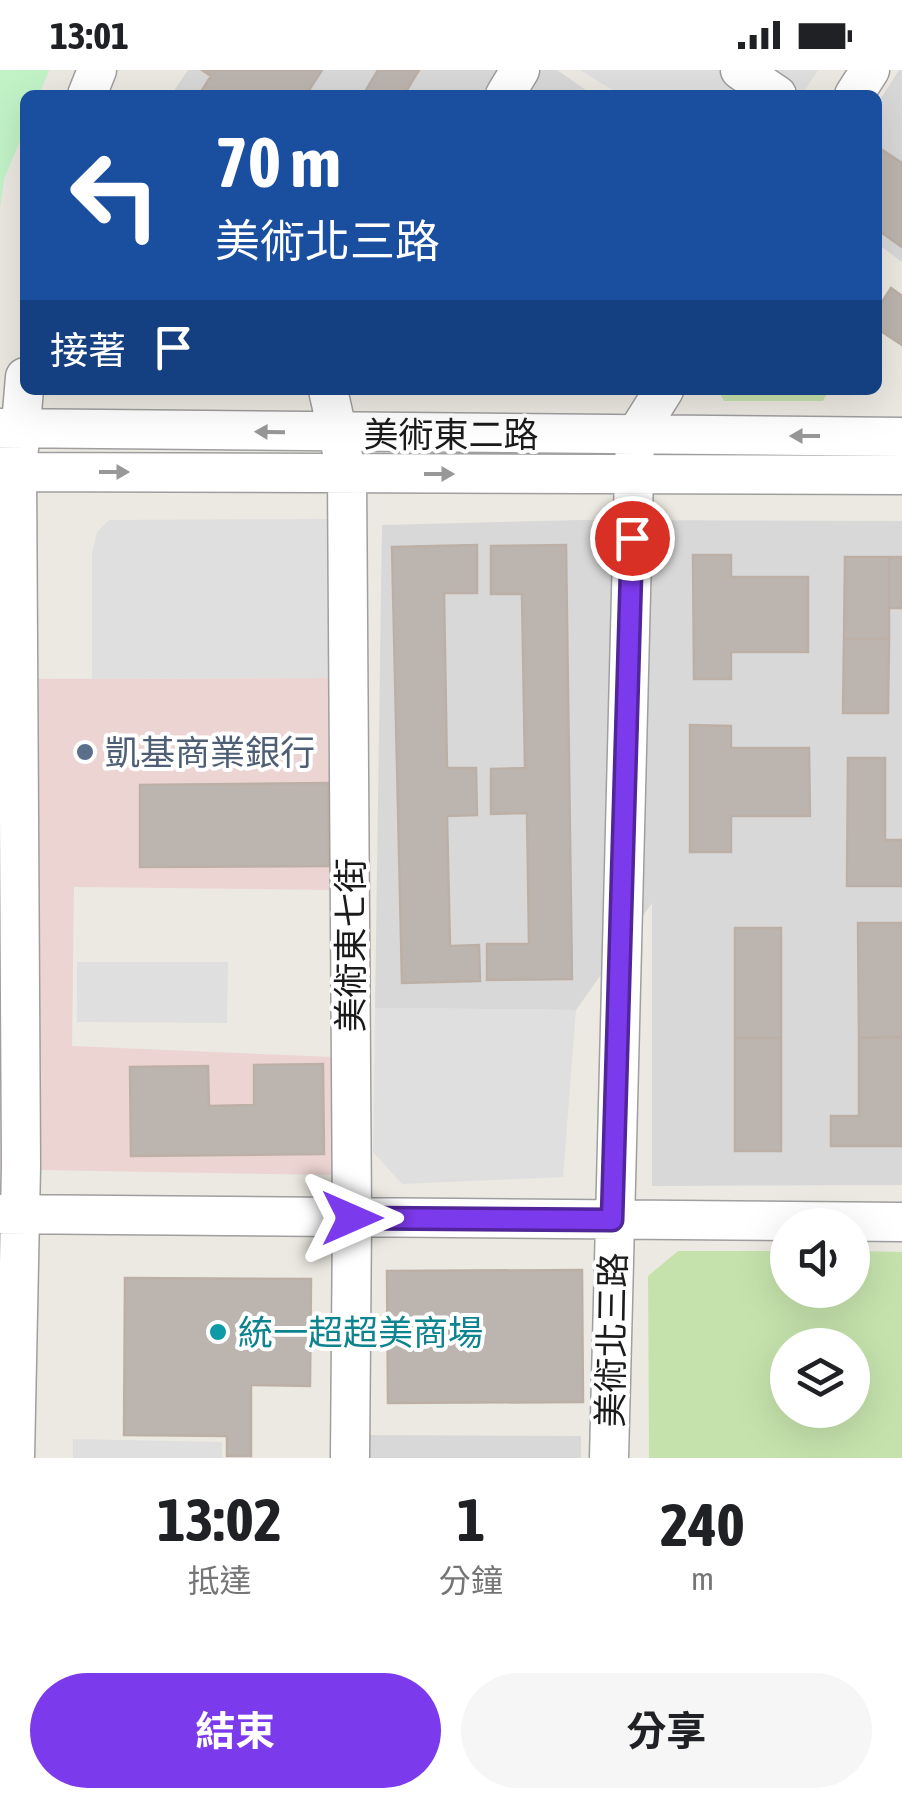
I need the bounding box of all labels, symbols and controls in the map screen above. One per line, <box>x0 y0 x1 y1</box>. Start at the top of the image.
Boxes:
text: 13:01 <box>50 14 129 57</box>
text: 70 m <box>215 122 341 202</box>
icon: left <box>50 130 180 260</box>
text: 美術北三路 <box>215 215 440 267</box>
icon: arrive <box>146 320 201 375</box>
text: 接著 <box>50 329 126 372</box>
street label: 美術東二路 <box>363 414 539 454</box>
one-way arrow <box>253 424 285 440</box>
one-way arrow <box>788 428 820 444</box>
one-way arrow <box>99 464 131 480</box>
one-way arrow <box>424 466 456 482</box>
pin <box>590 496 675 581</box>
icon: arrive <box>605 511 660 566</box>
place label: 凱基商業銀行 <box>105 732 315 772</box>
marker: 凱基商業銀行 <box>74 741 96 763</box>
street label: 美術東七街 <box>330 857 370 1033</box>
position arrow <box>300 1166 404 1270</box>
map controls <box>770 1208 870 1428</box>
button: sound <box>770 1208 870 1308</box>
street label: 美術北三路 <box>589 1252 633 1428</box>
place label: 統一超超美商場 <box>238 1312 483 1352</box>
marker: 統一超超美商場 <box>207 1321 229 1343</box>
button: layers <box>770 1328 870 1428</box>
text: 13:02 <box>157 1485 282 1554</box>
text: 1 <box>457 1485 485 1554</box>
text: 240 <box>660 1490 745 1559</box>
text: m <box>691 1560 714 1597</box>
text: 抵達 <box>188 1562 252 1599</box>
text: 分鐘 <box>439 1562 503 1599</box>
button: 結束 <box>30 1673 441 1788</box>
button: 分享 <box>461 1673 872 1788</box>

